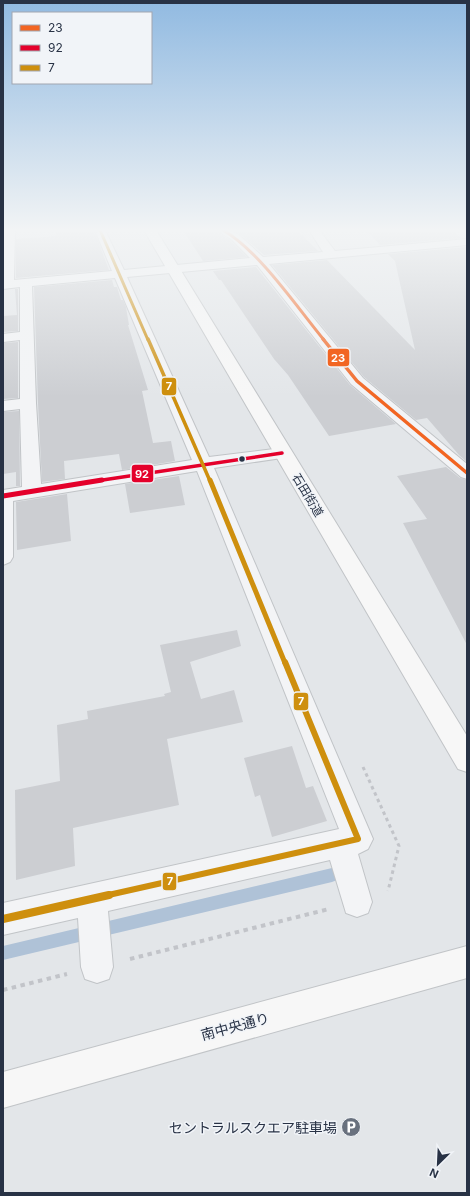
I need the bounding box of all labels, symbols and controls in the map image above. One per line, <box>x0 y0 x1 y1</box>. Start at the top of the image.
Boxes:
legend <box>12 12 152 84</box>
text: 23 <box>48 20 63 35</box>
text: 92 <box>48 40 63 55</box>
text: 7 <box>48 60 55 75</box>
line badge: 23 <box>327 348 350 367</box>
text: 23 <box>331 351 345 365</box>
line badge: 7 <box>161 377 177 396</box>
text: 7 <box>166 379 172 393</box>
unlabelled marker <box>237 454 247 464</box>
line badge: 92 <box>131 464 154 483</box>
text: 92 <box>135 467 149 481</box>
street label: 石田街道 <box>289 471 327 519</box>
line badge: 7 <box>293 692 309 711</box>
text: 7 <box>298 694 304 708</box>
line badge: 7 <box>162 872 177 891</box>
text: 7 <box>167 874 173 888</box>
street label: 南中央通り <box>199 1009 271 1043</box>
parking icon: セントラルスクエア駐車場 <box>340 1116 362 1138</box>
place label: セントラルスクエア駐車場 <box>169 1119 337 1136</box>
north arrow <box>418 1144 458 1184</box>
text: N <box>427 1165 441 1181</box>

